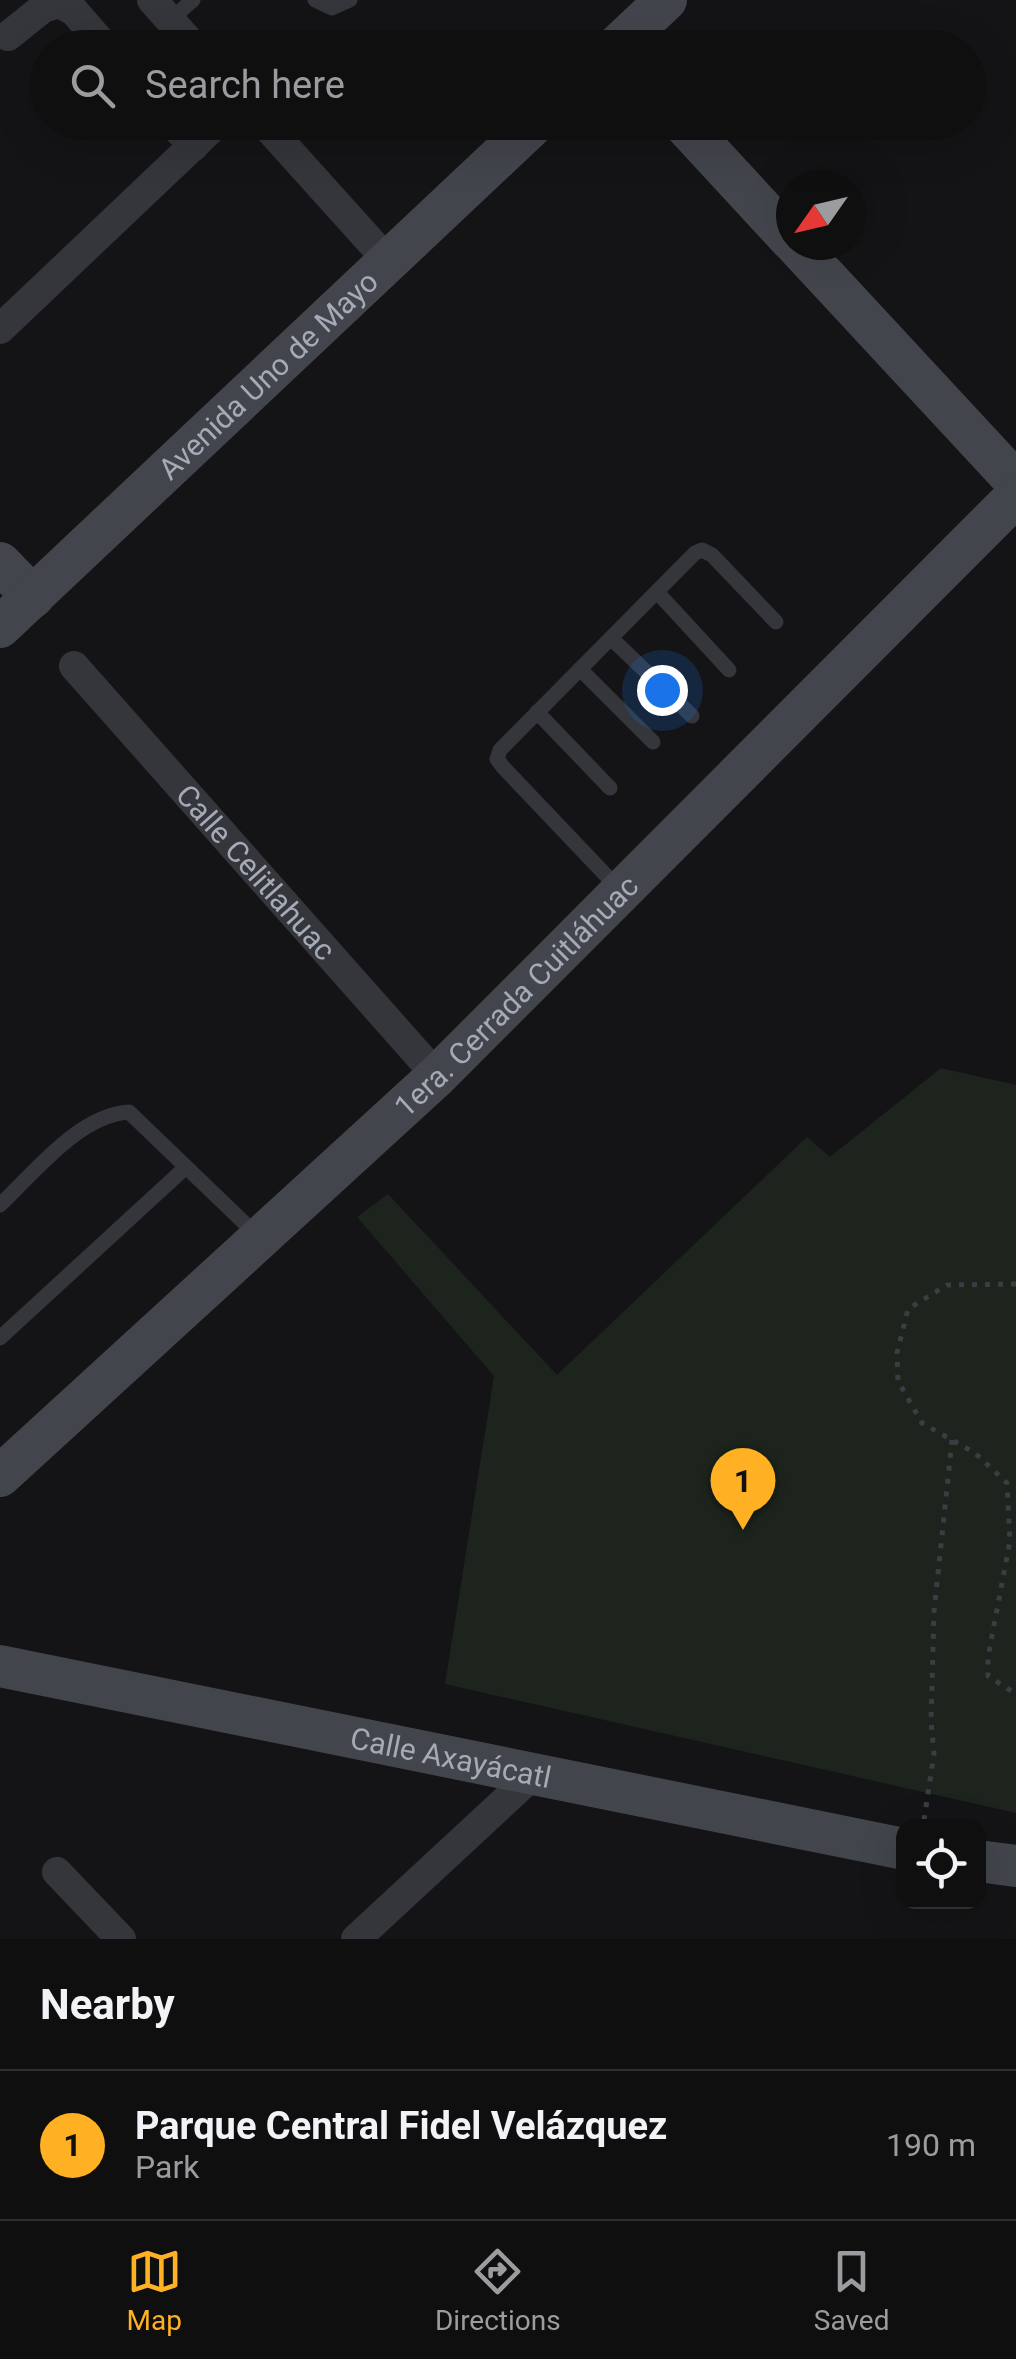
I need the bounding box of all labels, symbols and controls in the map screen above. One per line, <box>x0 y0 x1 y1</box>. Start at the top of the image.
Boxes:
search box <box>30 30 986 140</box>
icon: search <box>65 58 120 113</box>
text: Search here <box>145 63 345 107</box>
north arrow <box>776 170 866 260</box>
street label: Avenida Uno de Mayo <box>151 263 385 486</box>
your location <box>637 665 688 716</box>
street label: Calle Celitlahuac <box>169 777 343 967</box>
street label: 1era. Cerrada Cuitláhuac <box>387 868 645 1124</box>
pin: 1 <box>710 1448 776 1530</box>
street label: Calle Axayácatl <box>347 1720 554 1795</box>
map controls <box>896 1819 986 1909</box>
button: locate <box>896 1819 986 1909</box>
text: Nearby <box>40 1980 175 2029</box>
text: Parque Central Fidel Velázquez <box>135 2104 667 2148</box>
text: 1 <box>63 2126 82 2164</box>
text: 190 m <box>886 2126 976 2164</box>
text: Park <box>135 2148 199 2186</box>
tab: Map <box>127 2244 182 2337</box>
tab: Directions <box>435 2244 561 2337</box>
tab: Saved <box>814 2244 889 2337</box>

